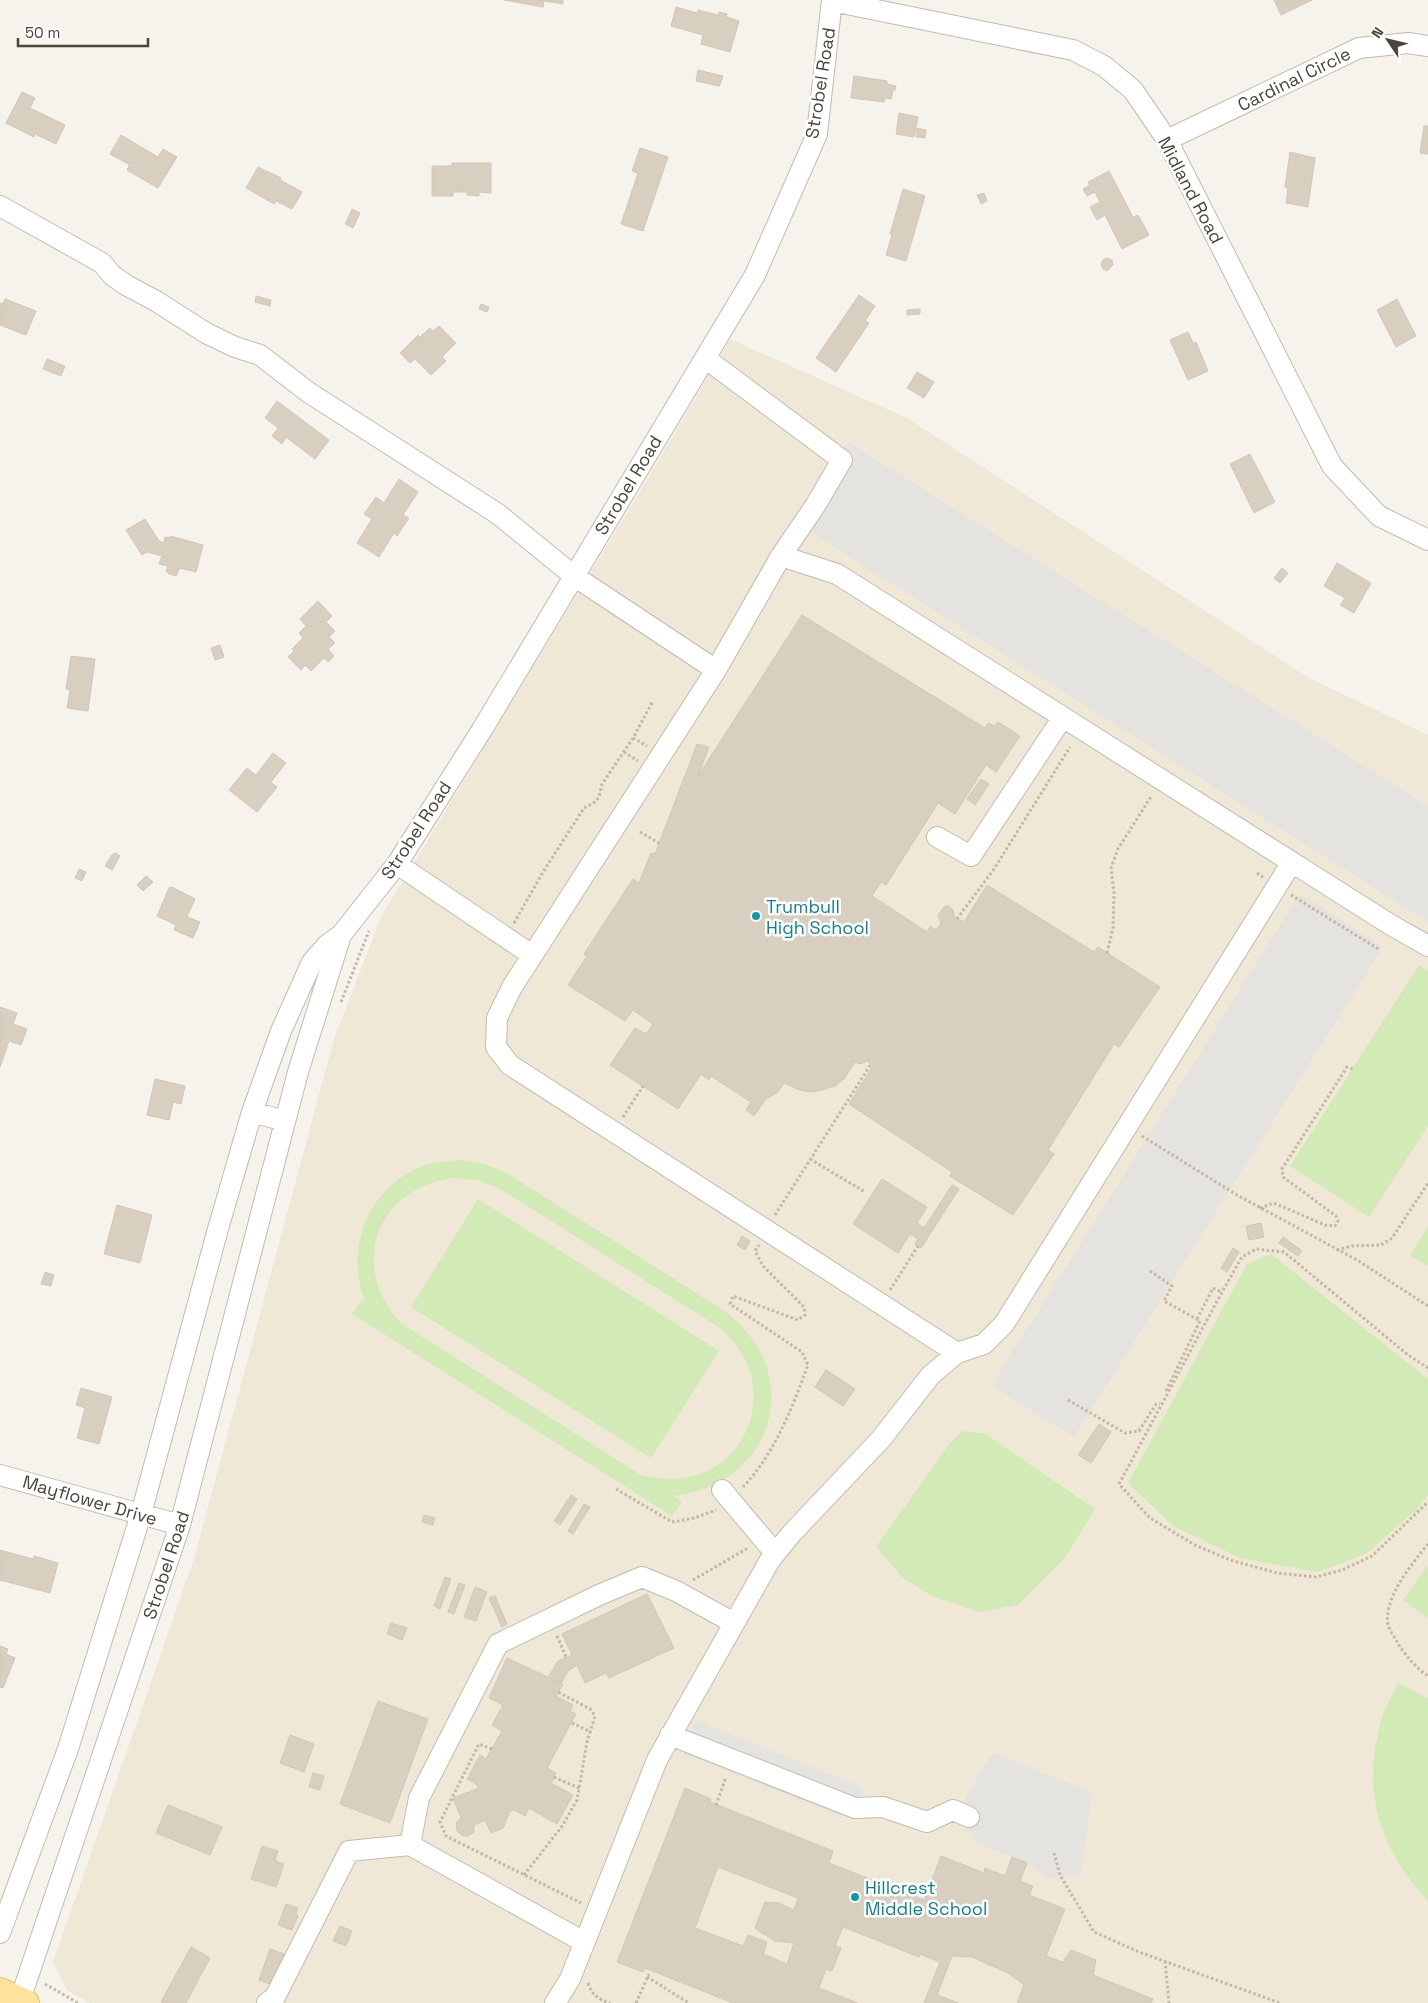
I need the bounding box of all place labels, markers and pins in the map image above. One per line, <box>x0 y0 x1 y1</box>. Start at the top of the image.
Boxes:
place label: Trumbull High School <box>766 895 869 939</box>
marker: Trumbull High School <box>750 910 762 922</box>
place label: Hillcrest Middle School <box>865 1876 987 1920</box>
marker: Hillcrest Middle School <box>849 1891 861 1903</box>

